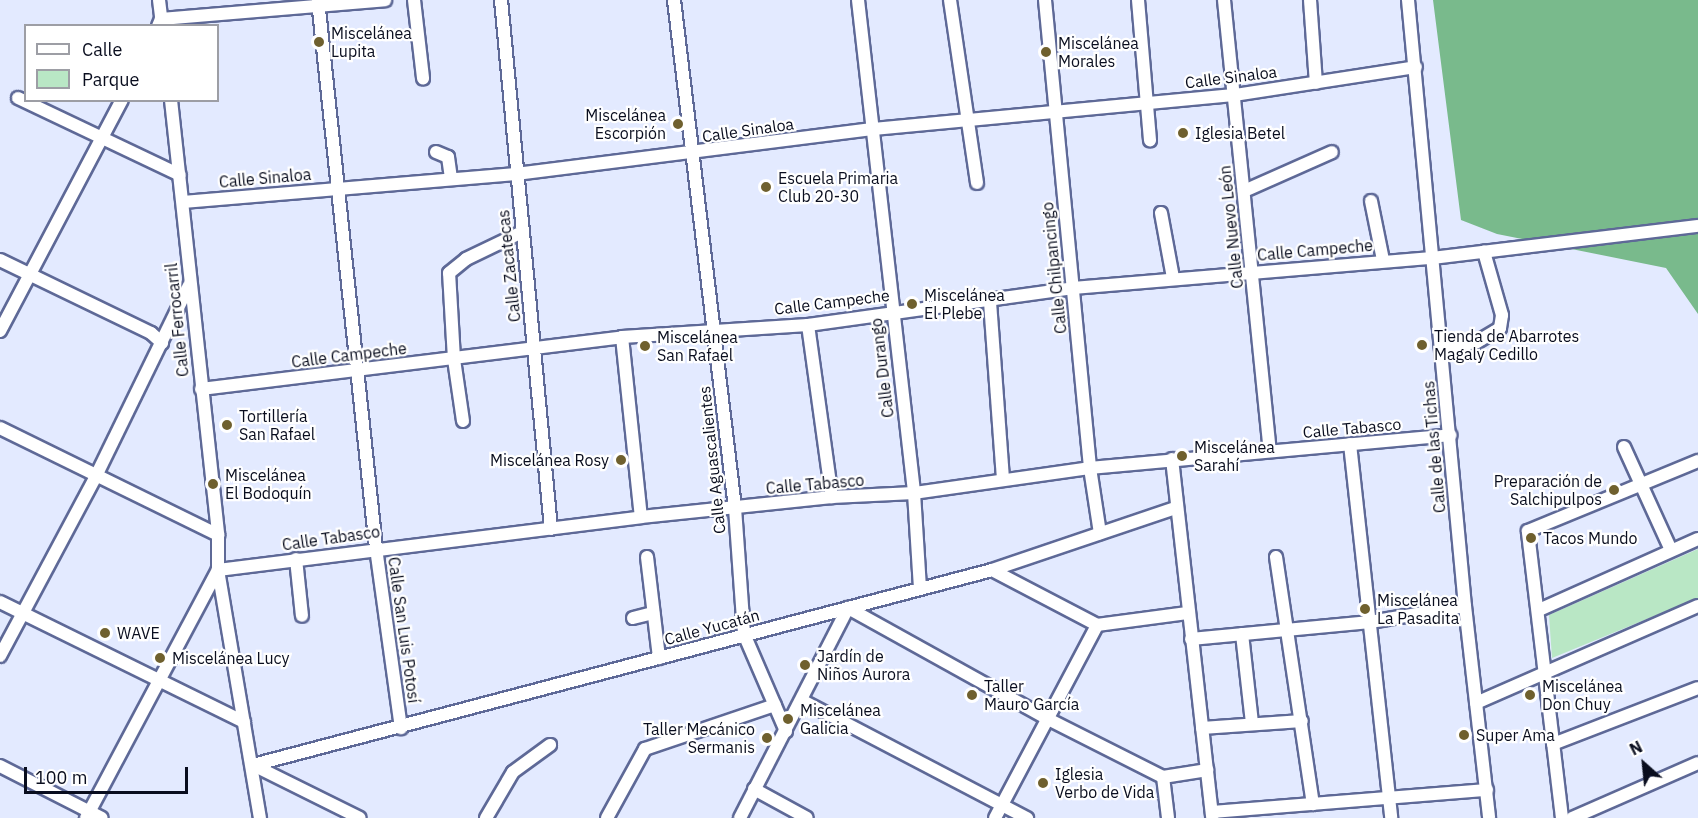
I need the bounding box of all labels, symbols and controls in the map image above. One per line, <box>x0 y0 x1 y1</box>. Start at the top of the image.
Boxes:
place label: Miscelánea Lupita <box>331 23 412 61</box>
legend <box>24 24 219 102</box>
place label: Miscelánea Morales <box>1058 33 1139 71</box>
marker: Miscelánea Lupita <box>312 35 326 49</box>
text: Calle <box>82 38 122 61</box>
marker: Miscelánea Morales <box>1039 45 1053 59</box>
street label: Calle Sinaloa <box>1184 62 1278 92</box>
text: Parque <box>82 68 139 91</box>
place label: Miscelánea Escorpión <box>585 105 666 143</box>
street label: Calle Sinaloa <box>701 114 795 146</box>
marker: Miscelánea Escorpión <box>671 117 685 131</box>
place label: Iglesia Betel <box>1195 123 1285 143</box>
marker: Iglesia Betel <box>1176 126 1190 140</box>
street label: Calle Sinaloa <box>218 164 312 192</box>
street label: Calle Nuevo León <box>1215 164 1247 290</box>
place label: Escuela Primaria Club 20-30 <box>778 168 898 206</box>
marker: Escuela Primaria Club 20-30 <box>759 180 773 194</box>
street label: Calle Chilpancingo <box>1038 201 1070 335</box>
street label: Calle Zacatecas <box>494 209 524 323</box>
street label: Calle Campeche <box>1256 235 1374 265</box>
street label: Calle Ferrocarril <box>161 262 193 378</box>
street label: Calle Campeche <box>773 285 891 319</box>
place label: Miscelánea El Plebe <box>924 285 1005 323</box>
marker: Miscelánea El Plebe <box>905 297 919 311</box>
street label: Calle Durango <box>866 317 898 419</box>
place label: Tienda de Abarrotes Magaly Cedillo <box>1434 326 1579 364</box>
place label: Miscelánea San Rafael <box>657 327 738 365</box>
street label: Calle Campeche <box>290 338 408 372</box>
marker: Tienda de Abarrotes Magaly Cedillo <box>1415 338 1429 352</box>
marker: Miscelánea San Rafael <box>638 339 652 353</box>
street label: Calle de las Tichas <box>1419 380 1449 514</box>
street label: Calle Aguascalientes <box>695 385 729 535</box>
place label: Tortillería San Rafael <box>239 406 315 444</box>
street label: Calle Tabasco <box>1302 414 1402 442</box>
marker: Tortillería San Rafael <box>220 418 234 432</box>
place label: Miscelánea Sarahí <box>1194 437 1275 475</box>
marker: Miscelánea Sarahí <box>1175 449 1189 463</box>
place label: Miscelánea Rosy <box>490 450 609 470</box>
marker: Miscelánea Rosy <box>614 453 628 467</box>
place label: Miscelánea El Bodoquín <box>225 465 312 503</box>
street label: Calle Tabasco <box>765 470 865 498</box>
place label: Preparación de Salchipulpos <box>1494 471 1602 509</box>
marker: Miscelánea El Bodoquín <box>206 477 220 491</box>
marker: Preparación de Salchipulpos <box>1607 483 1621 497</box>
street label: Calle Tabasco <box>281 522 381 554</box>
place label: Tacos Mundo <box>1543 528 1637 548</box>
marker: Tacos Mundo <box>1524 531 1538 545</box>
street label: Calle San Luis Potosí <box>384 556 424 704</box>
place label: Miscelánea La Pasadita <box>1377 590 1459 628</box>
marker: Miscelánea La Pasadita <box>1358 602 1372 616</box>
street label: Calle Yucatán <box>662 605 762 649</box>
place label: WAVE <box>117 623 160 643</box>
marker: WAVE <box>98 626 112 640</box>
place label: Jardín de Niños Aurora <box>817 646 910 684</box>
place label: Miscelánea Lucy <box>172 648 290 668</box>
marker: Miscelánea Lucy <box>153 651 167 665</box>
marker: Jardín de Niños Aurora <box>798 658 812 672</box>
place label: Taller Mauro García <box>984 676 1079 714</box>
place label: Miscelánea Don Chuy <box>1542 676 1623 714</box>
marker: Taller Mauro García <box>965 688 979 702</box>
marker: Miscelánea Don Chuy <box>1523 688 1537 702</box>
place label: Miscelánea Galicia <box>800 700 881 738</box>
marker: Miscelánea Galicia <box>781 712 795 726</box>
place label: Taller Mecánico Sermanis <box>643 719 755 757</box>
place label: Super Ama <box>1476 725 1555 745</box>
marker: Super Ama <box>1457 728 1471 742</box>
marker: Taller Mecánico Sermanis <box>760 731 774 745</box>
north arrow <box>1614 734 1674 794</box>
text: N <box>1626 736 1646 760</box>
scale bar <box>27 755 190 793</box>
place label: Iglesia Verbo de Vida <box>1055 764 1154 802</box>
text: 100 m <box>35 766 87 789</box>
marker: Iglesia Verbo de Vida <box>1036 776 1050 790</box>

